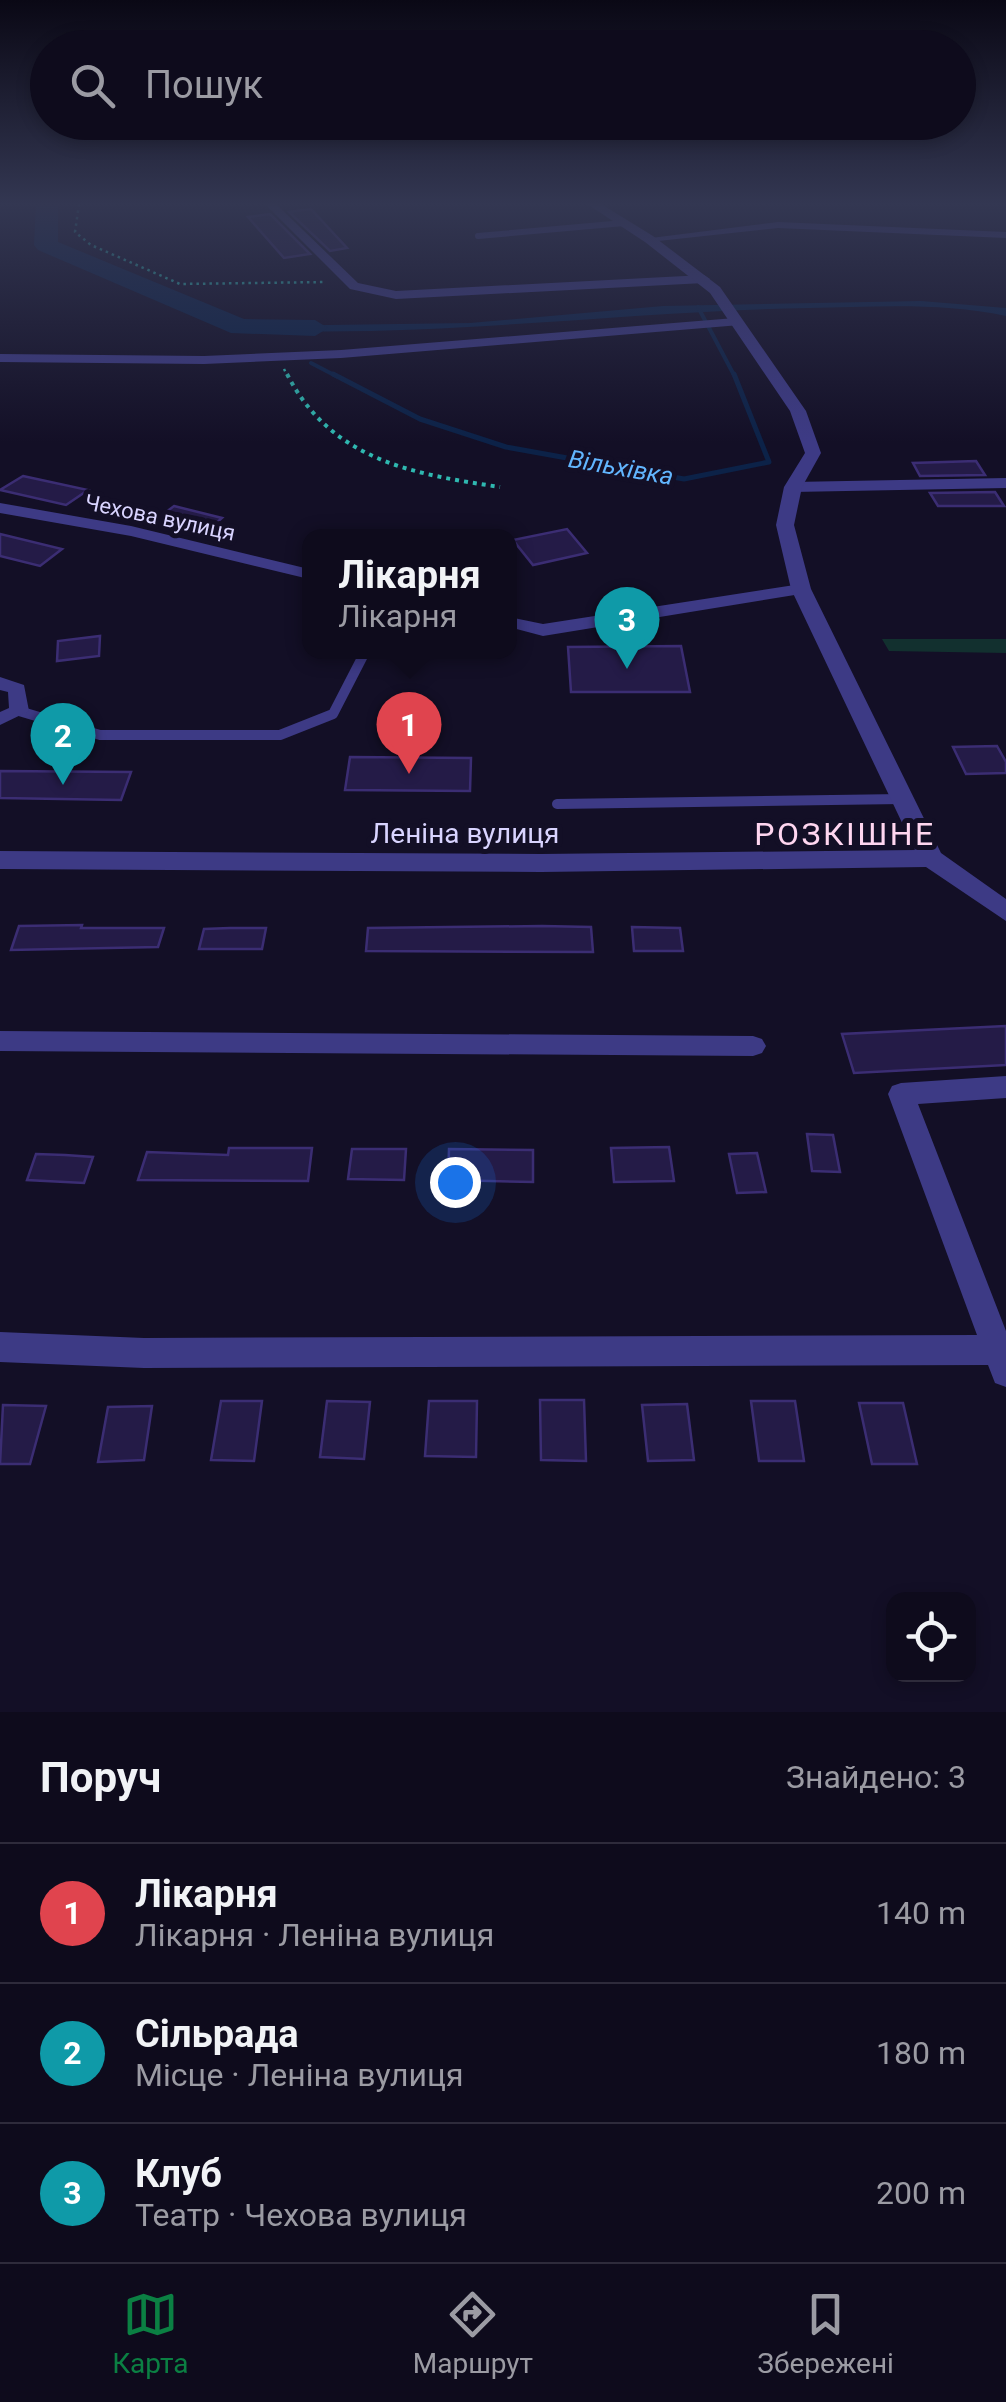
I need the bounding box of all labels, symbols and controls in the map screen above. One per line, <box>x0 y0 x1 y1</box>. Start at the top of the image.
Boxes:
search box <box>30 30 976 140</box>
icon: search <box>65 58 120 113</box>
text: Пошук <box>145 63 263 107</box>
water label: Вільхівка <box>566 444 676 491</box>
street label: Чехова вулиця <box>82 489 237 546</box>
popup <box>302 529 517 659</box>
text: Лікарня <box>338 553 481 597</box>
pin: 3 <box>594 586 660 669</box>
text: Лікарня <box>338 597 457 635</box>
pin: 1 <box>376 692 442 774</box>
pin: 2 <box>30 702 96 785</box>
district label: РОЗКІШНЕ <box>754 815 936 853</box>
street label: Леніна вулиця <box>371 817 559 850</box>
your location <box>430 1157 481 1208</box>
map controls <box>886 1592 976 1682</box>
button: locate <box>886 1592 976 1682</box>
text: Поруч <box>40 1753 161 1802</box>
text: Знайдено: 3 <box>786 1758 966 1796</box>
text: Лікарня <box>135 1872 278 1916</box>
text: 1 <box>63 1894 82 1932</box>
text: 140 m <box>876 1894 966 1932</box>
text: Лікарня · Леніна вулиця <box>135 1916 494 1954</box>
text: Сільрада <box>135 2012 299 2056</box>
text: 2 <box>63 2034 82 2072</box>
text: 180 m <box>876 2034 966 2072</box>
text: Місце · Леніна вулиця <box>135 2056 464 2094</box>
text: Клуб <box>135 2152 222 2196</box>
text: 3 <box>63 2174 82 2212</box>
text: 200 m <box>876 2174 966 2212</box>
text: Театр · Чехова вулиця <box>135 2196 467 2234</box>
tab: Карта <box>112 2287 188 2380</box>
tab: Маршрут <box>413 2287 533 2380</box>
tab: Збережені <box>757 2287 894 2380</box>

